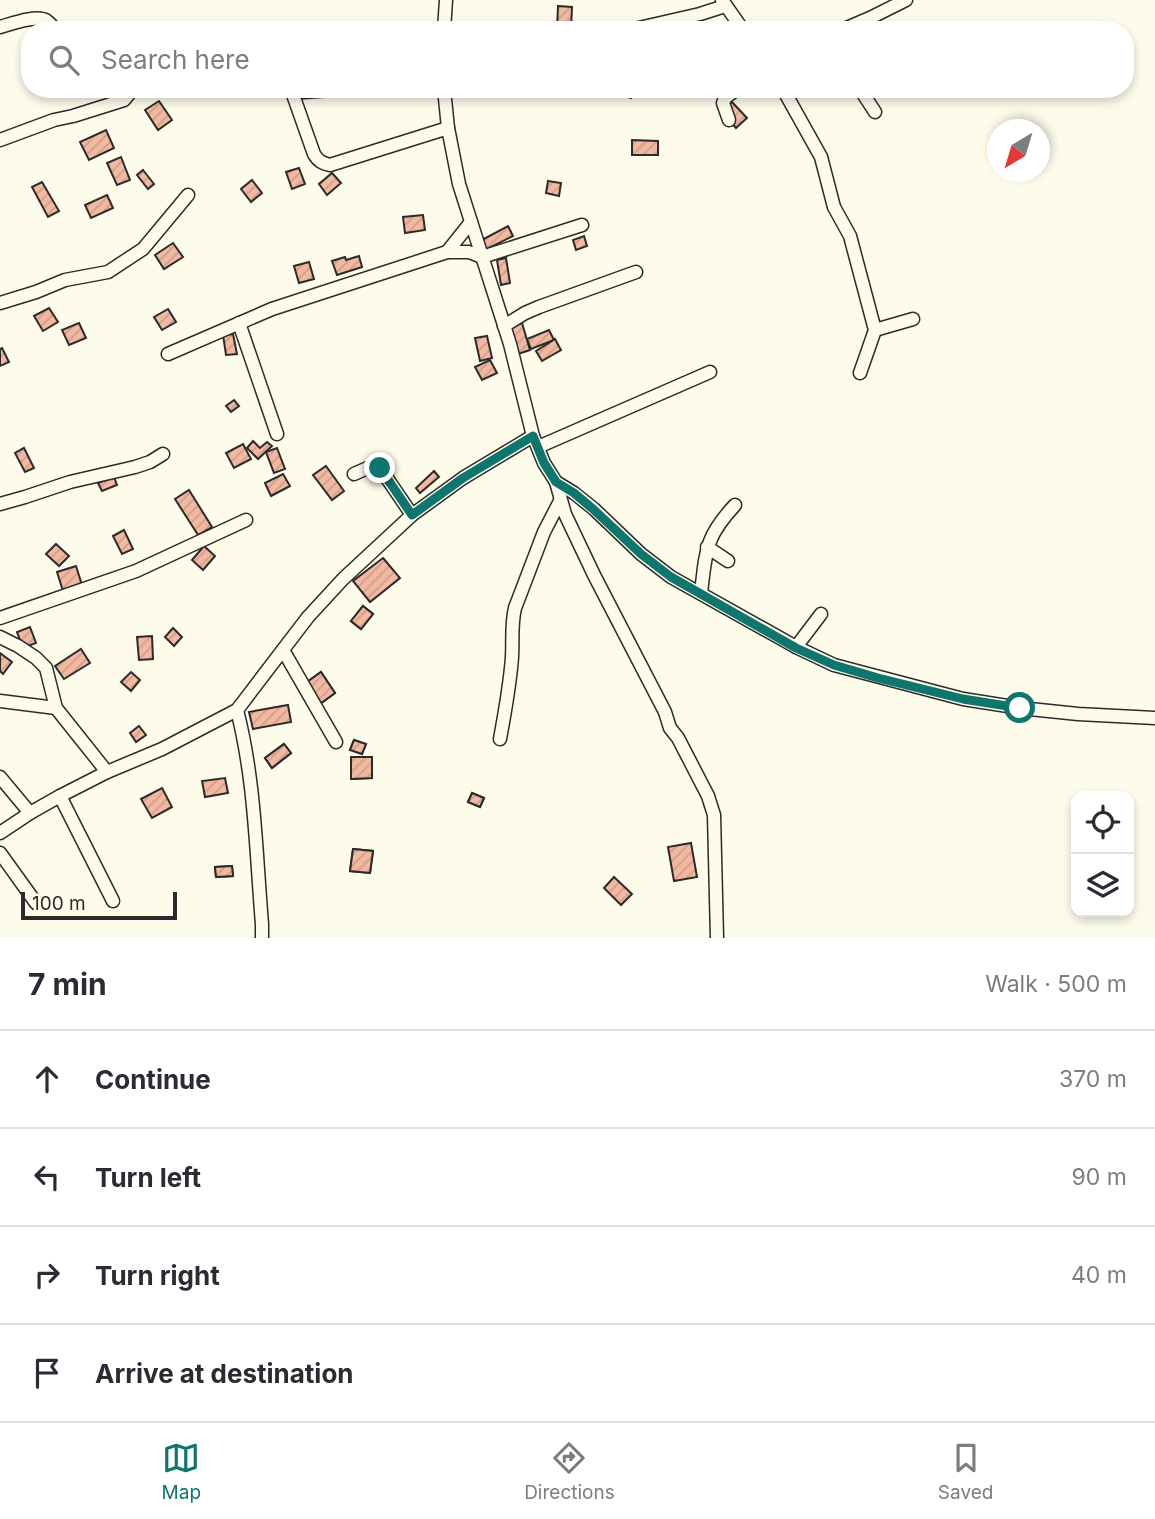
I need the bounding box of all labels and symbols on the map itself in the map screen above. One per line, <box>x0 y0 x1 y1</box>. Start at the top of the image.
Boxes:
north arrow <box>987 119 1050 182</box>
route end <box>364 452 395 483</box>
route start <box>1004 692 1035 723</box>
scale bar <box>21 889 177 921</box>

